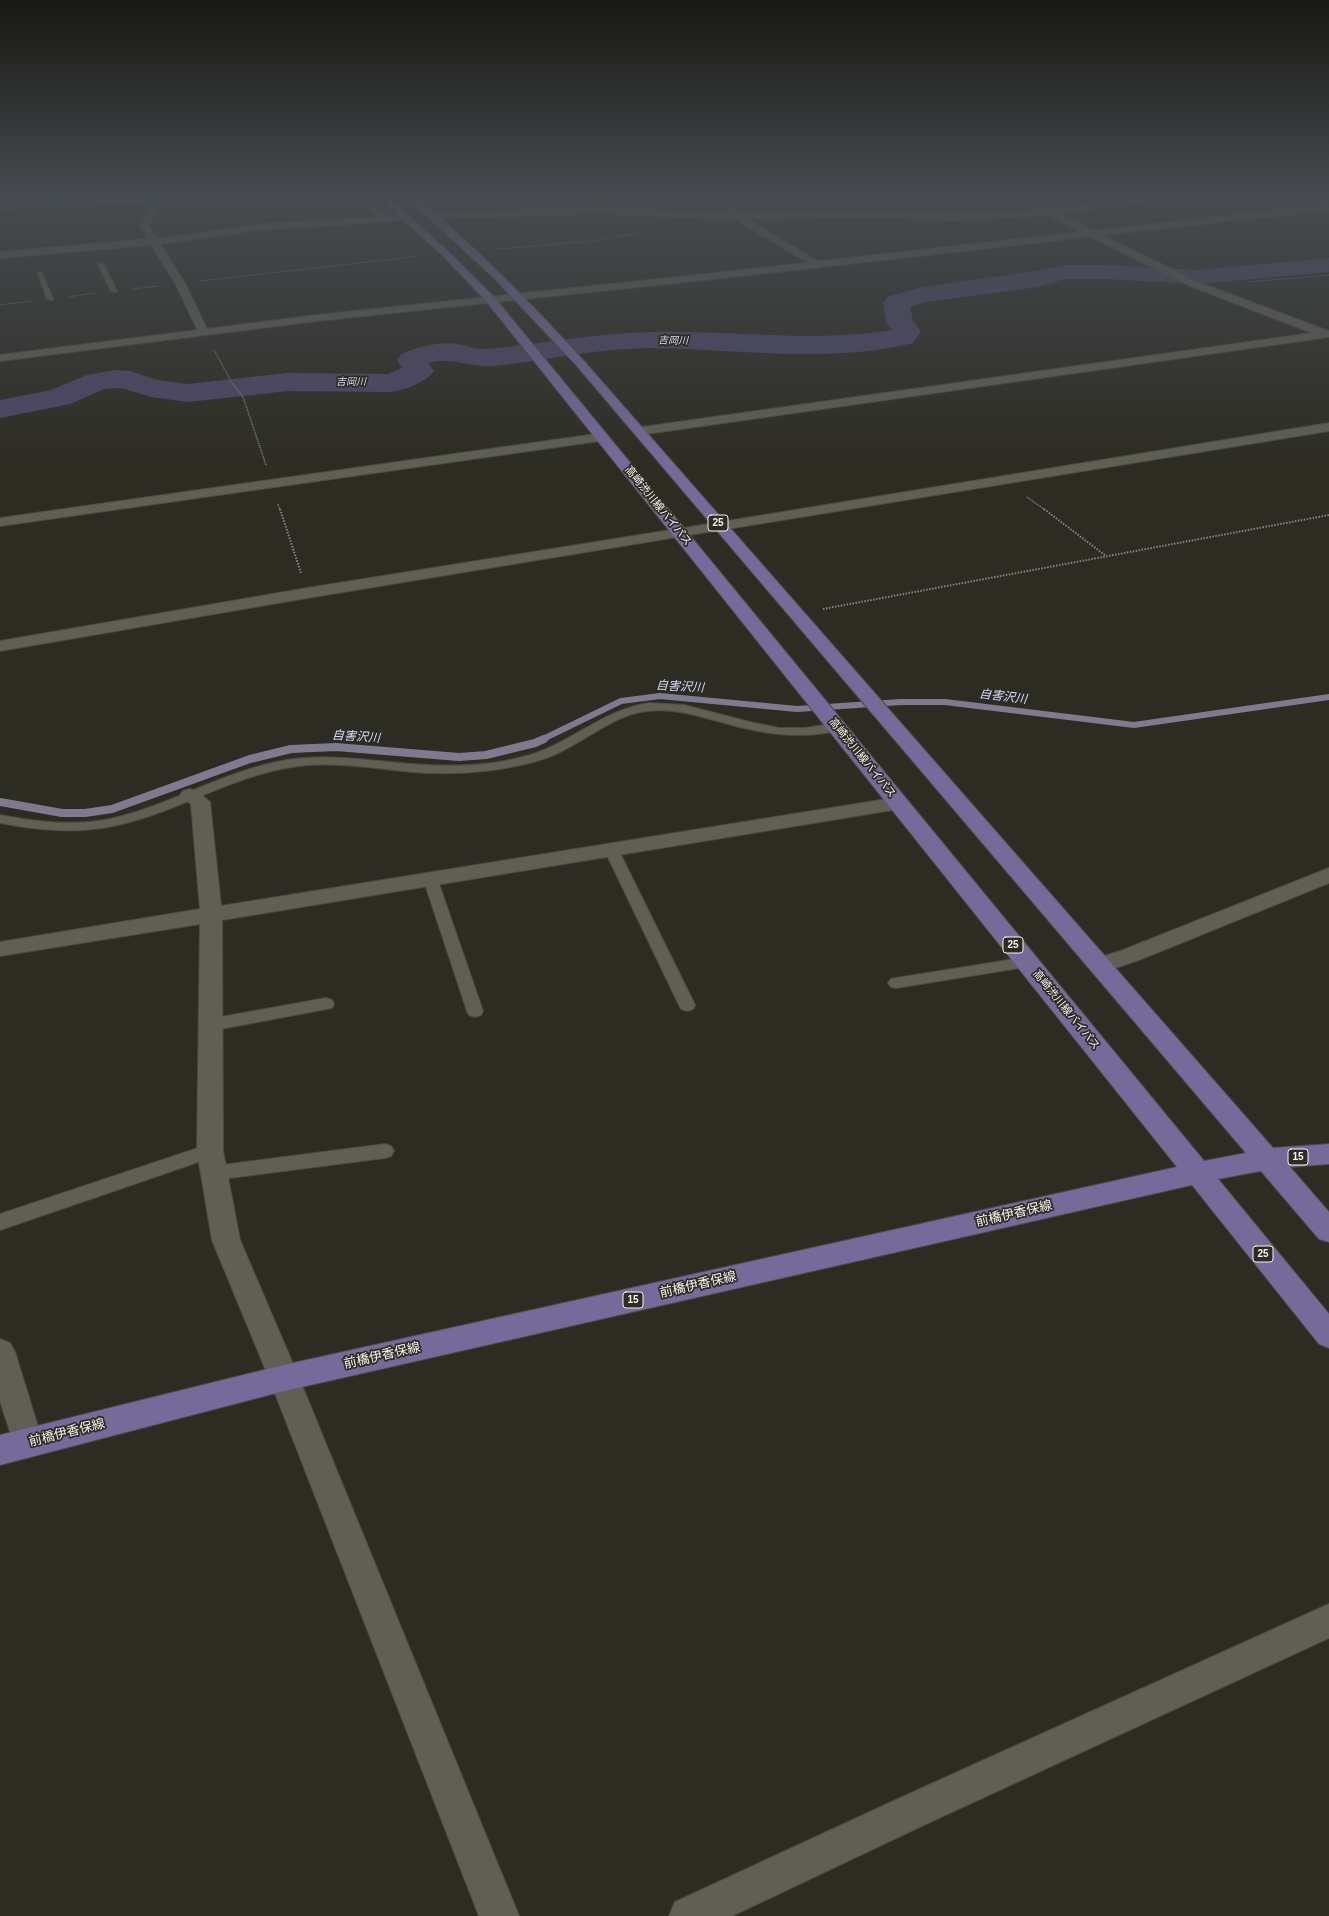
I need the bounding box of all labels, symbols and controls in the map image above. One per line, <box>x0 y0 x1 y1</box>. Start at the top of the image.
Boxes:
water label: 吉岡川 <box>658 335 688 347</box>
water label: 吉岡川 <box>336 376 366 388</box>
street label: 高崎渋川線バイパス <box>622 463 694 549</box>
road number: 25 <box>708 515 728 531</box>
water label: 自害沢川 <box>656 679 704 695</box>
water label: 自害沢川 <box>978 687 1028 707</box>
street label: 高崎渋川線バイパス <box>826 715 898 801</box>
water label: 自害沢川 <box>332 728 380 746</box>
road number: 25 <box>1003 937 1023 953</box>
street label: 高崎渋川線バイパス <box>1030 967 1102 1053</box>
road number: 15 <box>1288 1149 1308 1165</box>
street label: 前橋伊香保線 <box>974 1198 1054 1230</box>
road number: 25 <box>1253 1246 1273 1262</box>
street label: 前橋伊香保線 <box>658 1269 738 1301</box>
road number: 15 <box>623 1292 643 1308</box>
street label: 前橋伊香保線 <box>342 1340 422 1372</box>
street label: 前橋伊香保線 <box>27 1416 107 1450</box>

